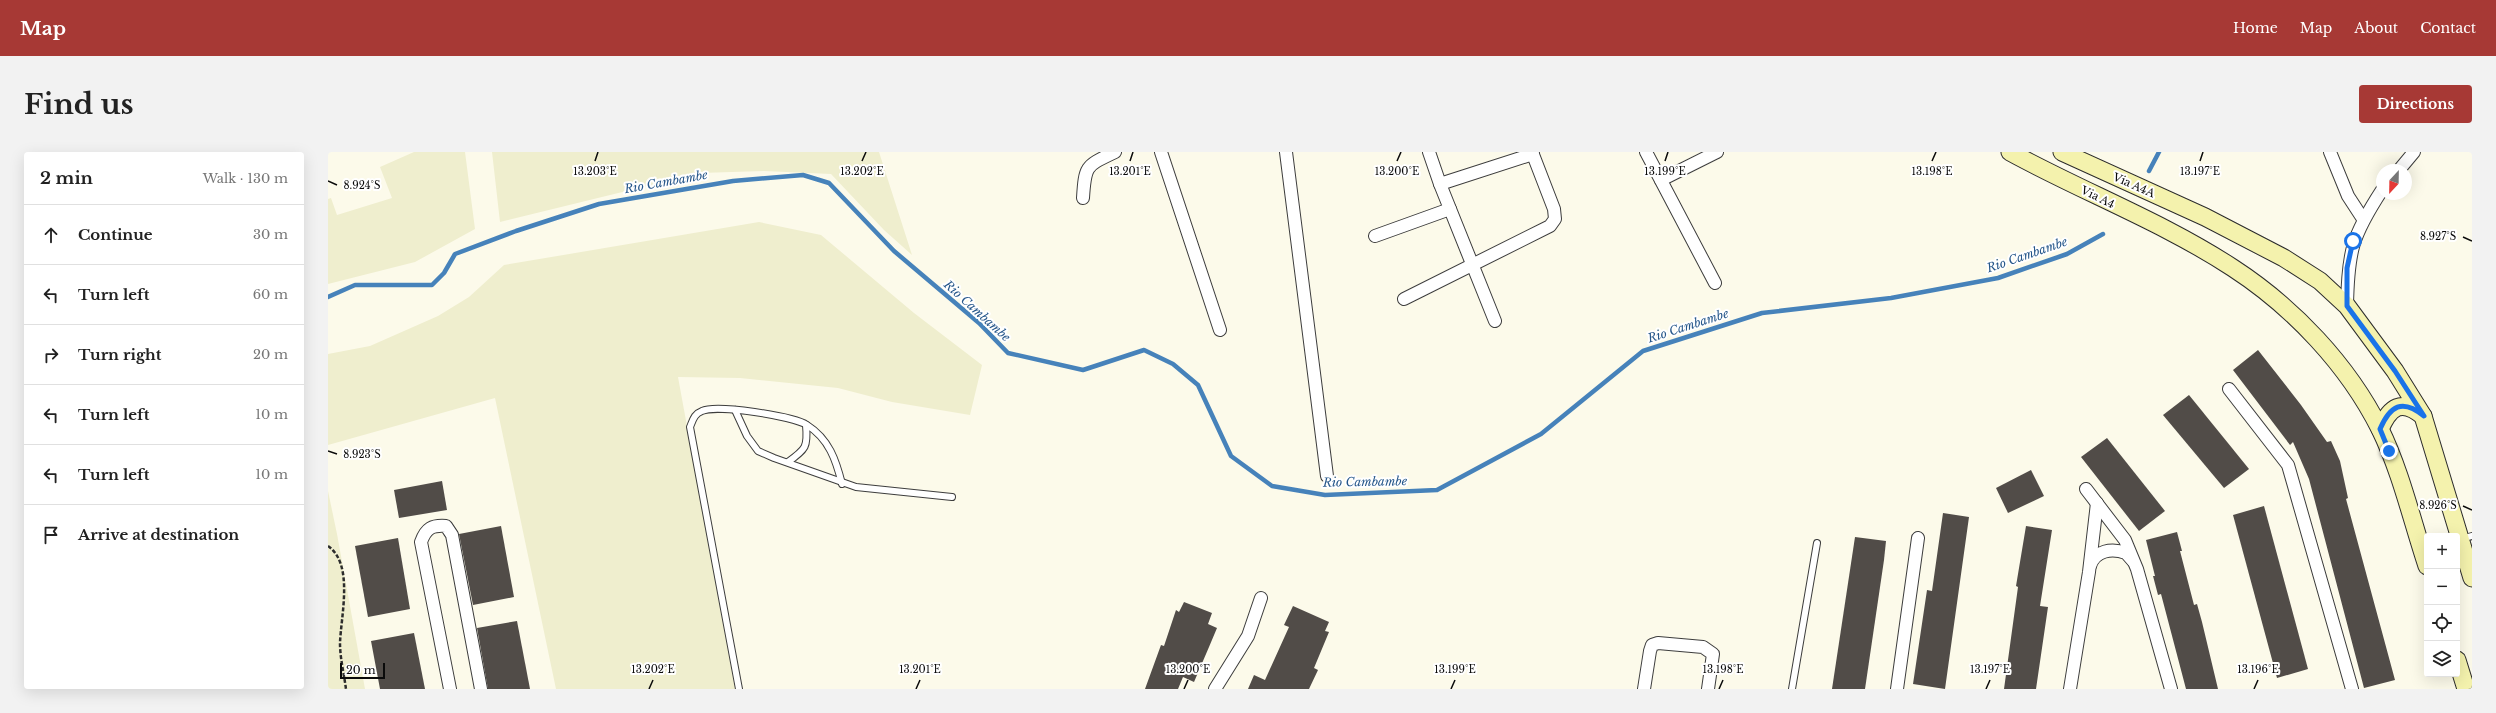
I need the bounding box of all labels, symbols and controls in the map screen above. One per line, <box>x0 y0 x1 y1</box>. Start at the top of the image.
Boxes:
text: Map <box>20 17 66 40</box>
text: Home <box>2233 19 2278 37</box>
text: Map <box>2300 19 2332 37</box>
text: About <box>2354 19 2398 37</box>
text: Contact <box>2420 19 2476 37</box>
button: Directions <box>2359 85 2472 123</box>
text: Find us <box>24 87 134 122</box>
north arrow <box>2376 164 2412 200</box>
text: 13.203°E <box>573 165 617 178</box>
text: 13.202°E <box>840 165 884 178</box>
text: 13.201°E <box>1109 165 1151 178</box>
text: 13.200°E <box>1375 165 1419 178</box>
text: 13.199°E <box>1644 165 1686 178</box>
text: 13.198°E <box>1912 165 1952 178</box>
text: 13.197°E <box>2180 165 2220 178</box>
water label: Rio Cambambe <box>622 167 709 196</box>
text: 2 min <box>40 168 93 189</box>
street label: Via A4A <box>2110 169 2158 201</box>
text: Walk · 130 m <box>203 170 288 187</box>
text: 8.924°S <box>344 179 380 192</box>
street label: Via A4 <box>2078 182 2117 211</box>
icon: ahead <box>40 224 62 246</box>
text: Continue <box>78 225 153 244</box>
text: 30 m <box>253 226 288 243</box>
text: 8.927°S <box>2420 230 2456 243</box>
route start <box>2344 232 2362 250</box>
water label: Rio Cambambe <box>1984 234 2070 276</box>
water label: Rio Cambambe <box>940 276 1014 345</box>
icon: left <box>40 284 62 306</box>
text: Turn left <box>78 285 149 304</box>
text: 60 m <box>253 286 288 303</box>
water label: Rio Cambambe <box>1644 305 1731 346</box>
icon: right <box>40 344 62 366</box>
text: Turn right <box>78 345 161 364</box>
text: 20 m <box>253 346 288 363</box>
icon: left <box>40 404 62 426</box>
text: Turn left <box>78 405 149 424</box>
text: 10 m <box>255 406 288 423</box>
route end <box>2380 442 2398 460</box>
text: 8.923°S <box>343 448 381 461</box>
icon: left <box>40 464 62 486</box>
text: Turn left <box>78 465 149 484</box>
text: 10 m <box>255 466 288 483</box>
water label: Rio Cambambe <box>1322 473 1408 490</box>
text: 8.926°S <box>2419 499 2457 512</box>
icon: arrive <box>40 524 62 546</box>
text: Arrive at destination <box>78 525 239 544</box>
map controls <box>2424 533 2460 677</box>
button: + <box>2424 533 2460 569</box>
button: − <box>2424 569 2460 605</box>
button: locate <box>2424 605 2460 641</box>
button: layers <box>2424 641 2460 677</box>
scale bar <box>340 661 385 680</box>
text: 20 m <box>346 663 376 677</box>
text: 13.202°E <box>631 663 675 676</box>
text: 13.201°E <box>899 663 941 676</box>
text: 13.200°E <box>1166 663 1210 676</box>
text: 13.199°E <box>1434 663 1476 676</box>
text: 13.198°E <box>1703 663 1743 676</box>
text: 13.197°E <box>1970 663 2010 676</box>
text: 13.196°E <box>2237 663 2279 676</box>

